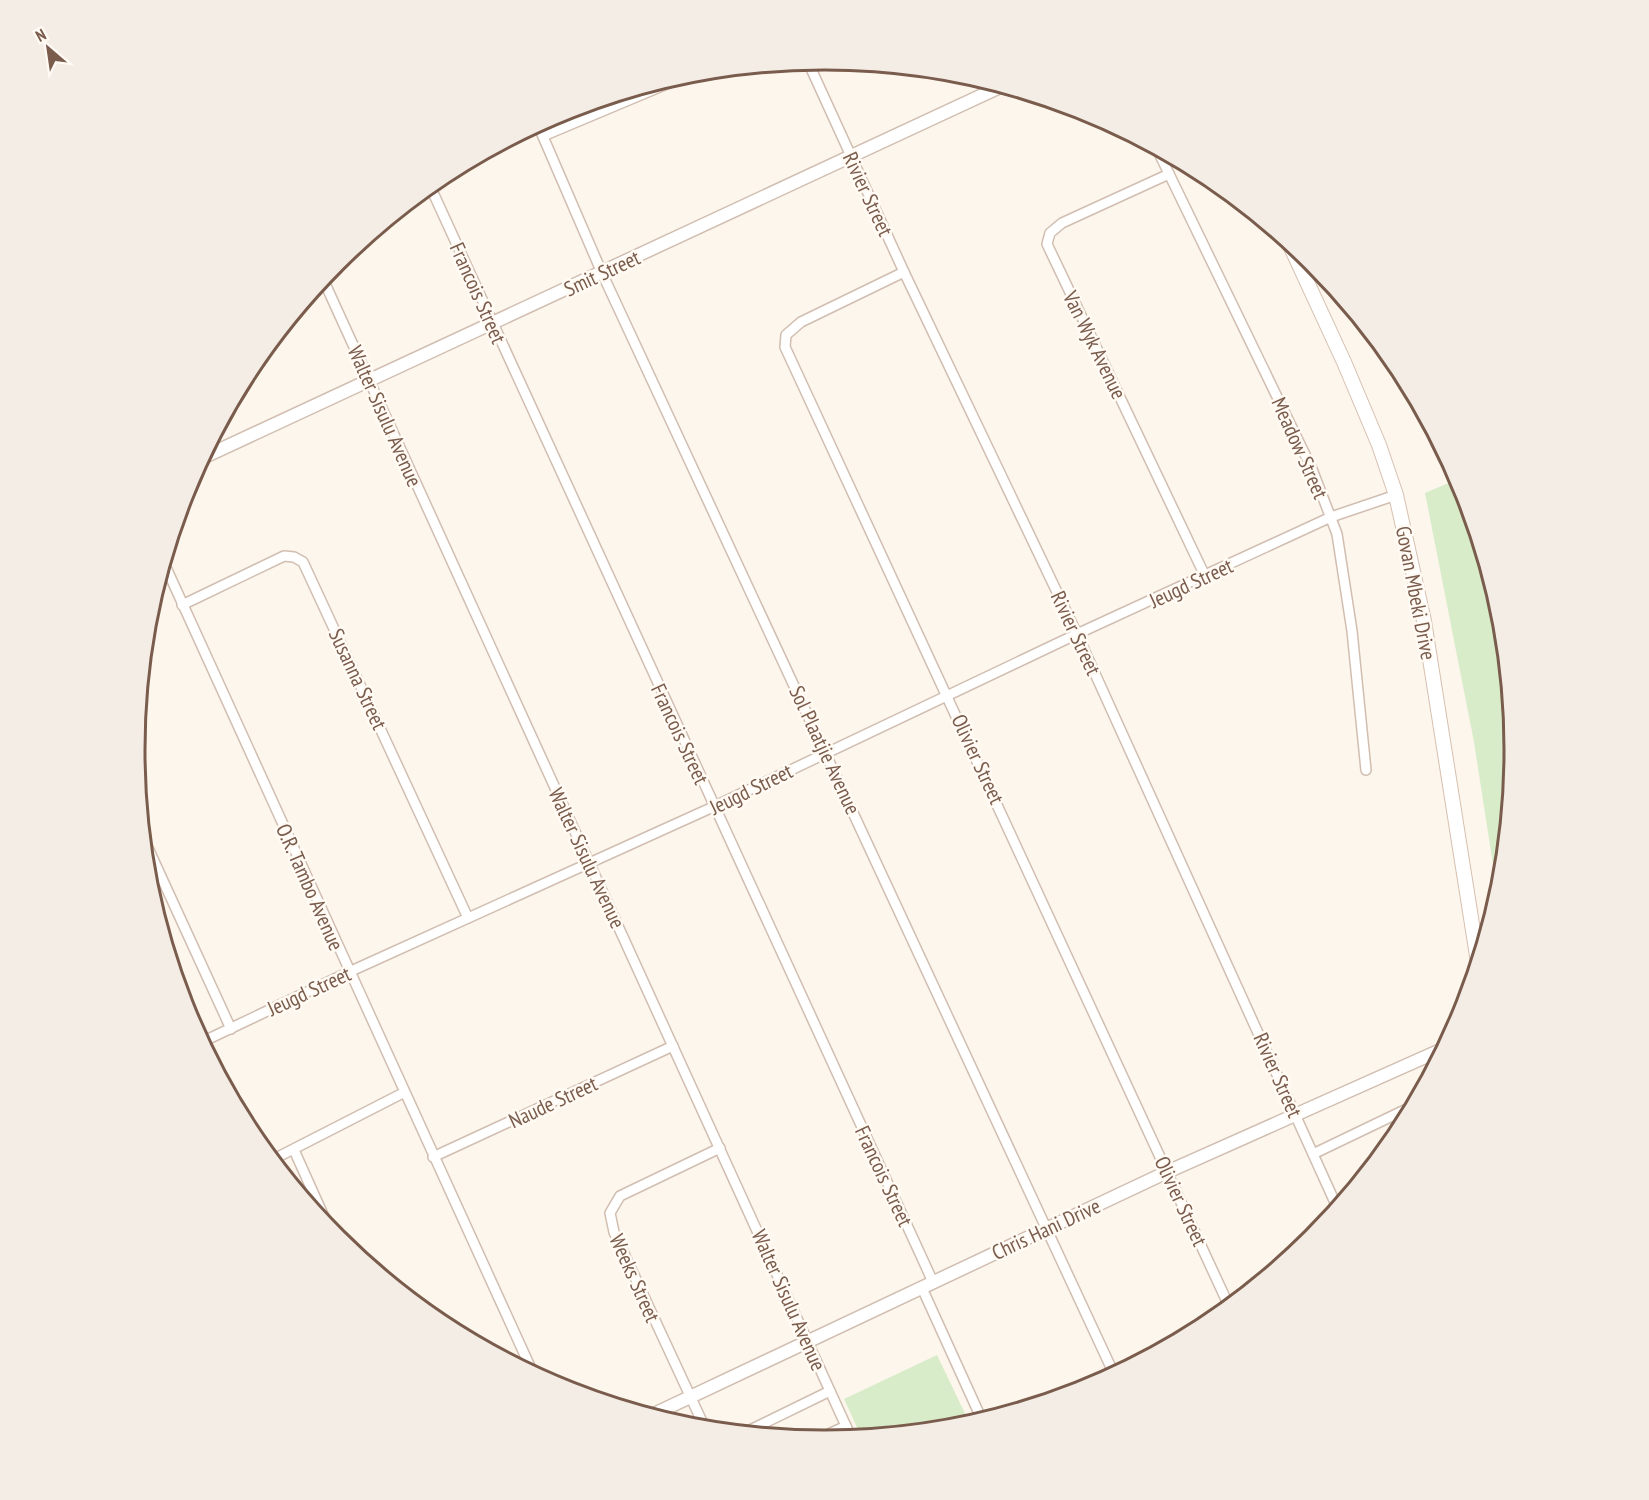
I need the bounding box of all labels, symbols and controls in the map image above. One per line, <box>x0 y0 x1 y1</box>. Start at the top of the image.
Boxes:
north arrow <box>18 18 78 78</box>
text: N <box>32 24 49 46</box>
street label: Rivier Street <box>837 148 899 241</box>
street label: Francois Street <box>444 238 512 348</box>
street label: Smit Street <box>560 244 645 302</box>
street label: Van Wyk Avenue <box>1057 286 1133 403</box>
street label: Walter Sisulu Avenue <box>342 341 428 491</box>
street label: Meadow Street <box>1266 393 1334 503</box>
street label: Govan Mbeki Drive <box>1390 524 1442 662</box>
street label: Jeugd Street <box>1144 552 1237 614</box>
street label: Rivier Street <box>1045 587 1107 680</box>
street label: Susanna Street <box>323 624 393 734</box>
street label: Francois Street <box>645 679 715 789</box>
street label: Sol Plaatjie Avenue <box>783 681 867 819</box>
street label: Olivier Street <box>945 710 1011 808</box>
street label: Jeugd Street <box>704 757 797 821</box>
street label: Walter Sisulu Avenue <box>543 783 631 933</box>
street label: O.R. Tambo Avenue <box>270 819 350 955</box>
street label: Jeugd Street <box>262 960 355 1022</box>
street label: Rivier Street <box>1247 1029 1309 1122</box>
street label: Naude Street <box>504 1070 602 1134</box>
street label: Francois Street <box>849 1121 919 1231</box>
street label: Olivier Street <box>1148 1152 1214 1250</box>
street label: Chris Hani Drive <box>987 1192 1105 1266</box>
street label: Walter Sisulu Avenue <box>746 1225 832 1375</box>
street label: Weeks Street <box>604 1230 666 1326</box>

